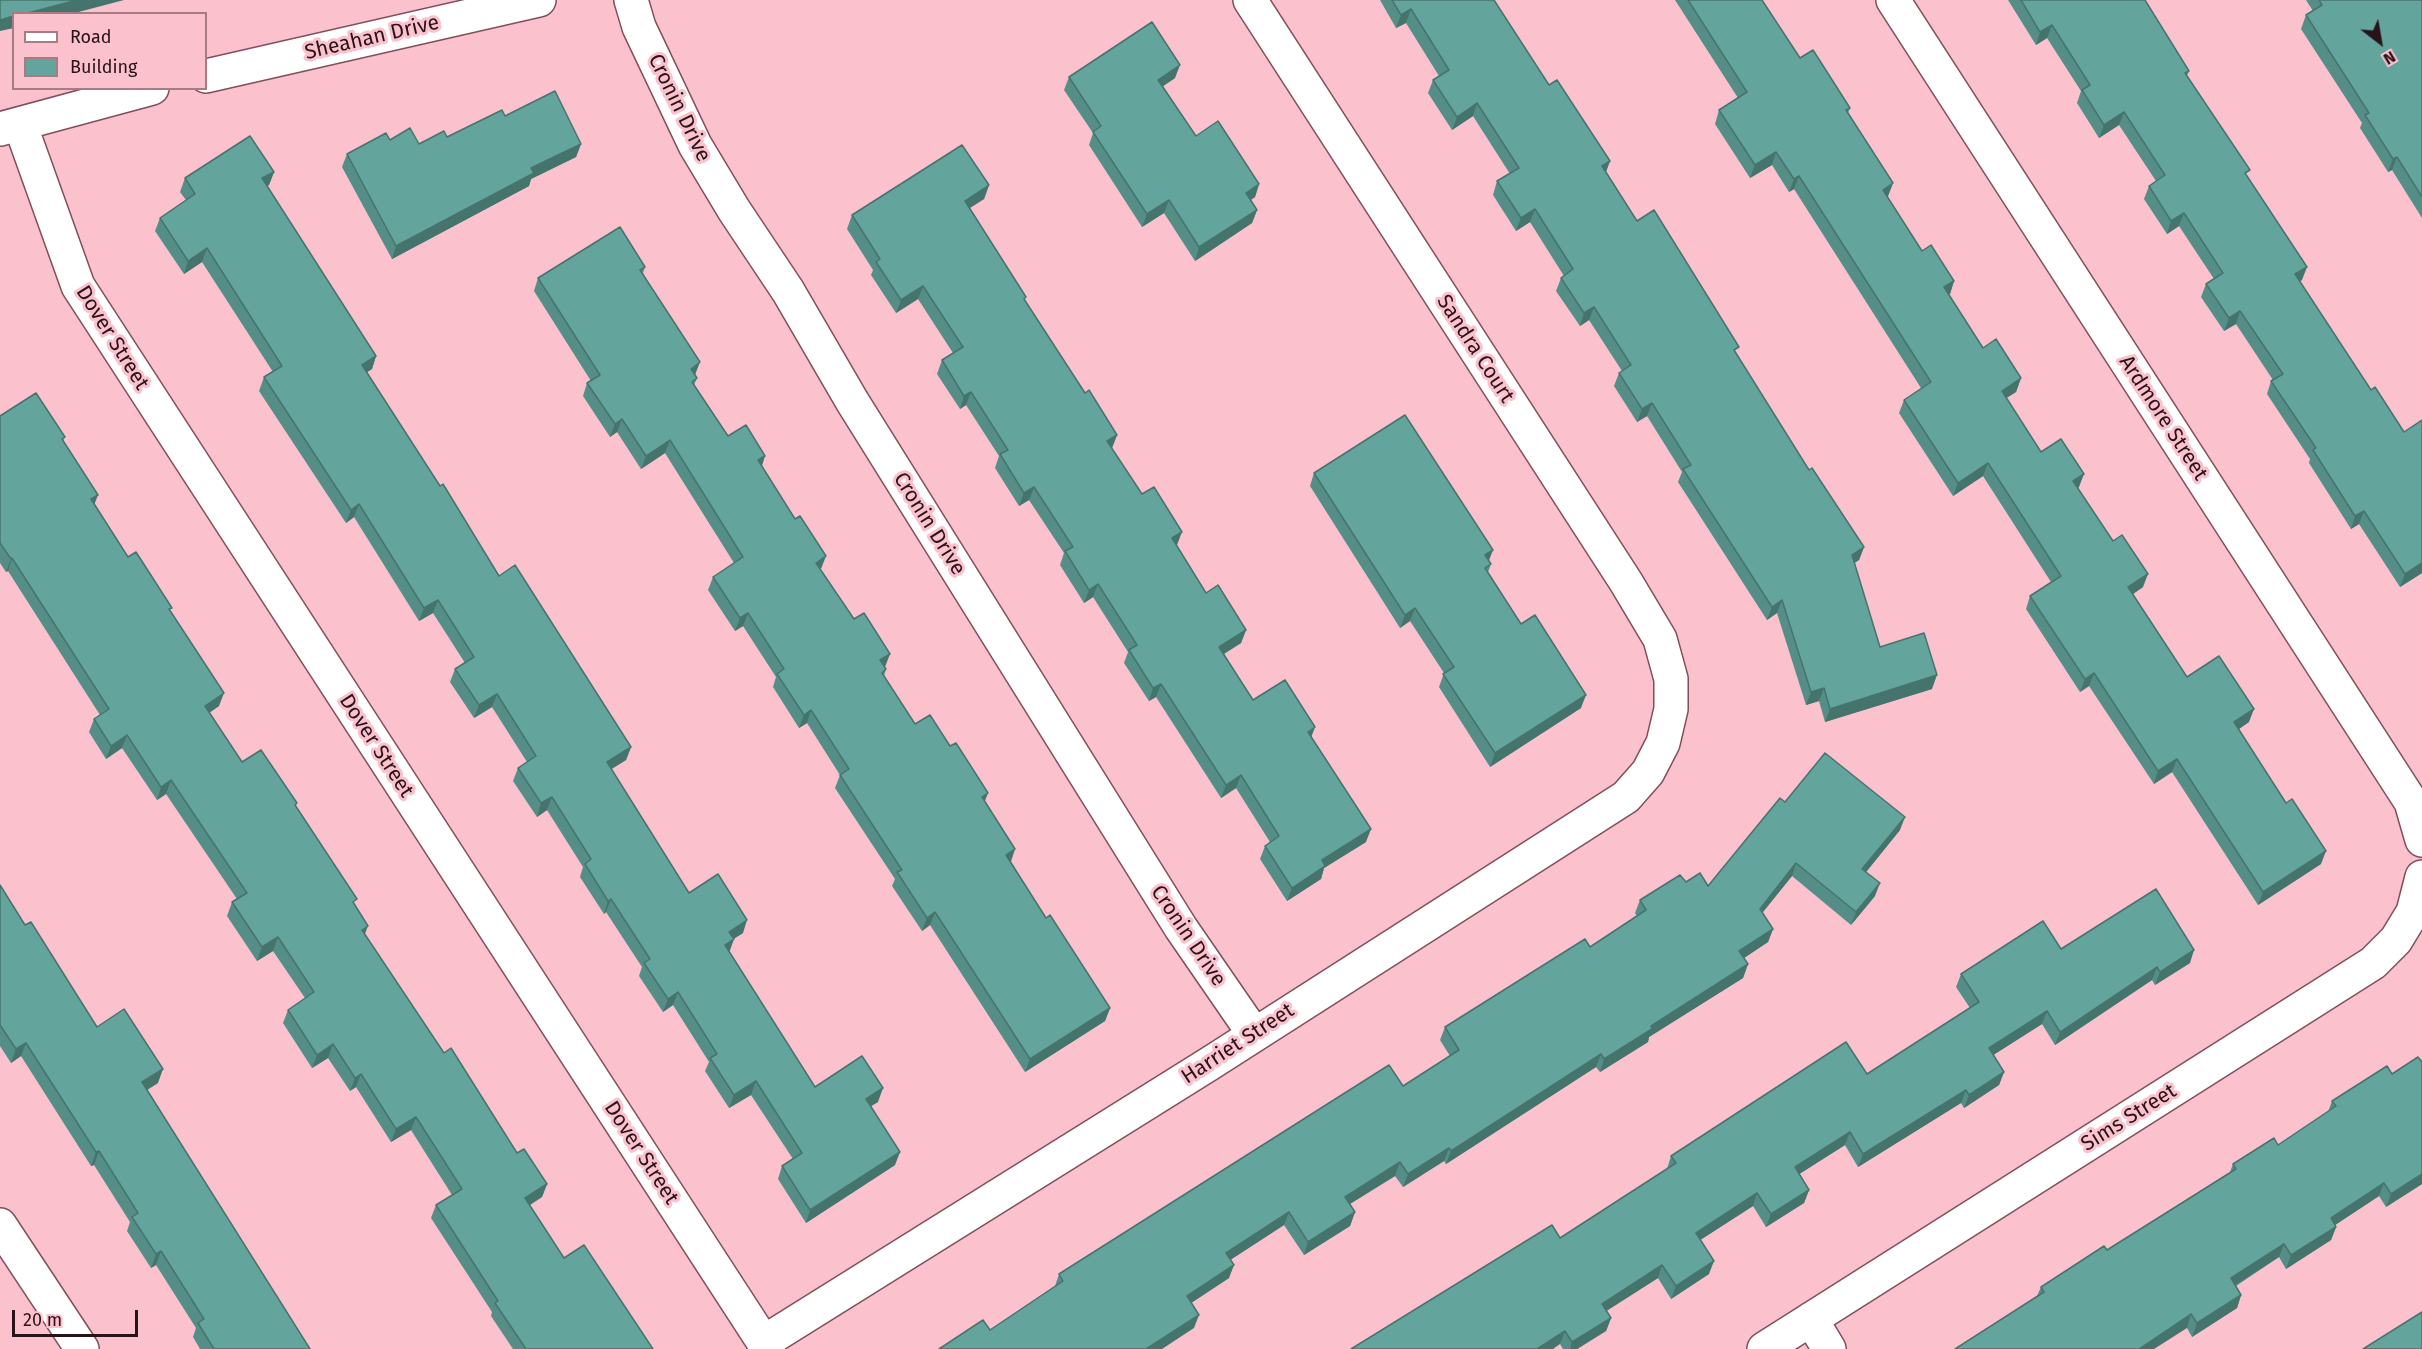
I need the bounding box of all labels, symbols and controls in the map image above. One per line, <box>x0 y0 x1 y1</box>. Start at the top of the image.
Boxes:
street label: Sheahan Drive <box>302 10 442 66</box>
legend <box>12 12 207 90</box>
north arrow <box>2350 12 2410 72</box>
text: Road <box>70 26 112 48</box>
text: N <box>2380 47 2399 69</box>
street label: Cronin Drive <box>642 50 716 166</box>
text: Building <box>70 56 137 78</box>
street label: Dover Street <box>70 281 154 395</box>
street label: Sandra Court <box>1431 290 1519 408</box>
street label: Ardmore Street <box>2113 351 2213 485</box>
street label: Cronin Drive <box>887 468 971 580</box>
street label: Dover Street <box>333 690 419 802</box>
street label: Cronin Drive <box>1145 881 1231 991</box>
street label: Harriet Street <box>1177 998 1299 1090</box>
street label: Sims Street <box>2077 1079 2181 1157</box>
street label: Dover Street <box>598 1097 684 1209</box>
scale bar <box>15 1298 141 1336</box>
text: 20 m <box>23 1309 62 1331</box>

